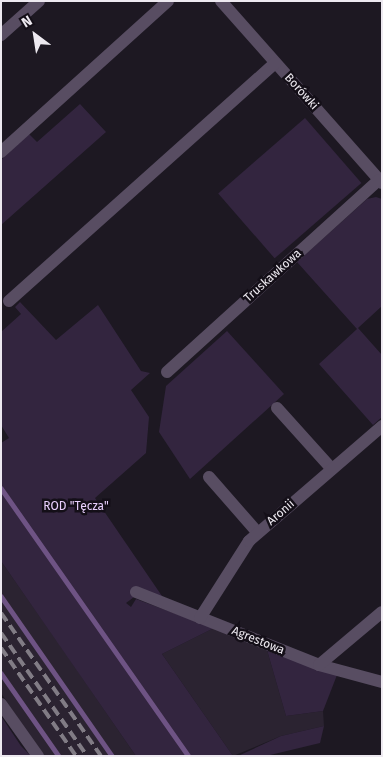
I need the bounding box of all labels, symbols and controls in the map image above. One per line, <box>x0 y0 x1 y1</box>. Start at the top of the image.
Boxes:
north arrow <box>10 10 60 60</box>
text: N <box>19 12 35 31</box>
street label: Borówki <box>281 71 321 113</box>
street label: Truskawkowa <box>241 247 305 305</box>
street label: Aronii <box>264 497 298 529</box>
park label: ROD "Tęcza" <box>43 500 109 514</box>
street label: Agrestowa <box>229 624 287 658</box>

